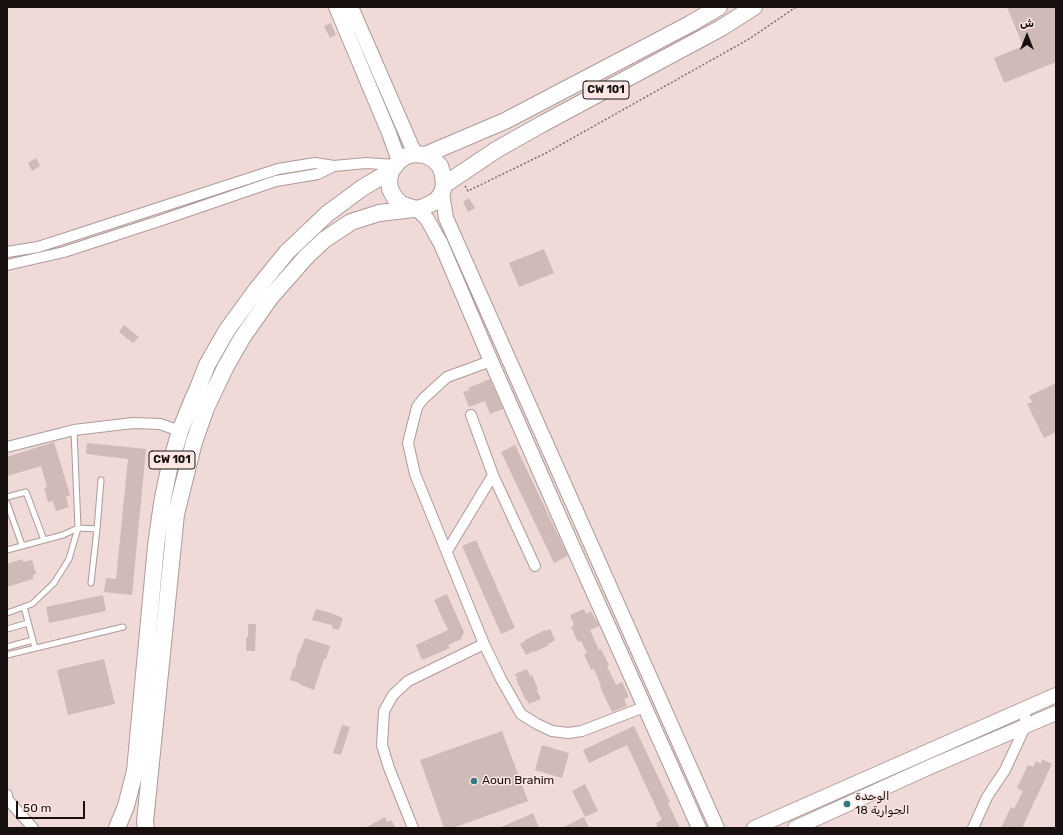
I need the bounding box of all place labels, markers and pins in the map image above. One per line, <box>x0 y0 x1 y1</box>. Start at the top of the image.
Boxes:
place label: Aoun Brahim <box>482 774 554 788</box>
marker: Aoun Brahim <box>469 776 479 786</box>
place label: الوحدة الجوارية 18 <box>855 790 909 818</box>
marker: الوحدة الجوارية 18 <box>842 799 852 809</box>

